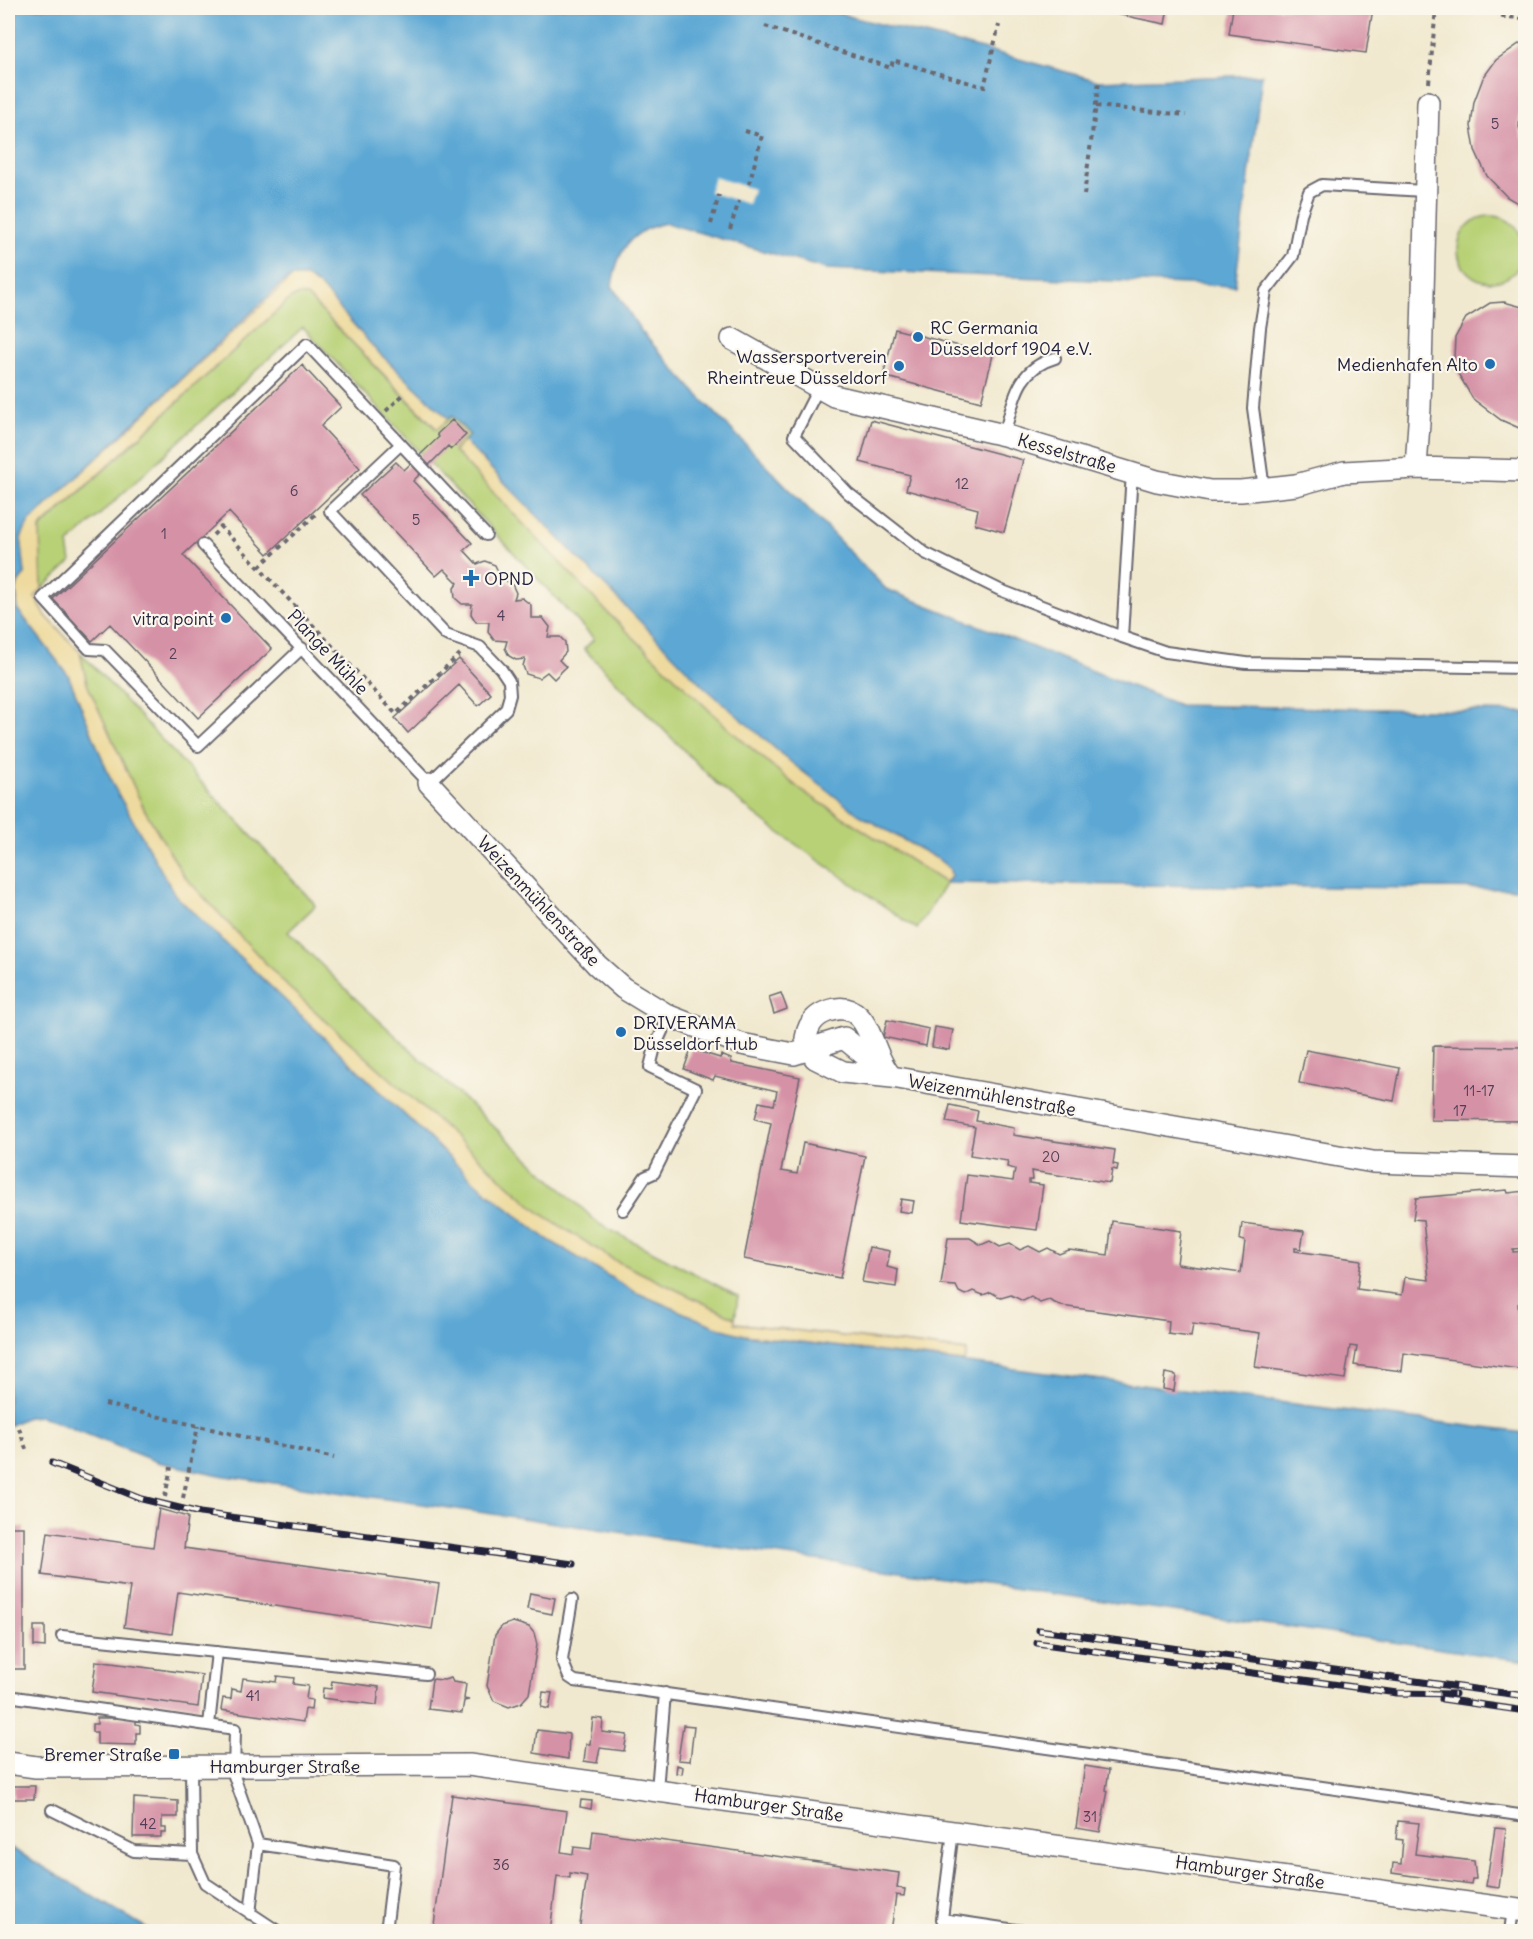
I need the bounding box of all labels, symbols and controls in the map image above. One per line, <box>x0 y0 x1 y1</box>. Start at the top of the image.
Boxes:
house number: 5 <box>1491 114 1499 133</box>
place label: RC Germania Düsseldorf 1904 e.V. <box>930 316 1092 360</box>
marker: RC Germania Düsseldorf 1904 e.V. <box>911 330 925 344</box>
place label: Wassersportverein Rheintreue Düsseldorf <box>707 345 888 389</box>
place label: Medienhafen Alto <box>1337 353 1478 376</box>
marker: Medienhafen Alto <box>1483 357 1497 371</box>
marker: Wassersportverein Rheintreue Düsseldorf <box>892 359 906 373</box>
street label: Kesselstraße <box>1015 428 1119 478</box>
house number: 12 <box>955 474 969 493</box>
house number: 6 <box>290 481 298 500</box>
house number: 5 <box>412 510 420 529</box>
house number: 1 <box>161 524 167 543</box>
place label: OPND <box>484 567 534 590</box>
marker: OPND <box>462 569 480 587</box>
street label: Plange Mühle <box>283 604 373 700</box>
house number: 4 <box>497 606 506 625</box>
place label: vitra point <box>133 607 214 630</box>
marker: vitra point <box>219 611 233 625</box>
house number: 2 <box>169 644 177 663</box>
street label: Weizenmühlenstraße <box>473 831 605 971</box>
place label: DRIVERAMA Düsseldorf Hub <box>633 1011 758 1055</box>
marker: DRIVERAMA Düsseldorf Hub <box>614 1025 628 1039</box>
street label: Weizenmühlenstraße <box>906 1069 1078 1121</box>
house number: 11-17 <box>1464 1081 1494 1100</box>
house number: 17 <box>1453 1101 1467 1120</box>
house number: 20 <box>1042 1147 1060 1166</box>
house number: 41 <box>246 1686 260 1705</box>
place label: Bremer Straße <box>44 1743 162 1766</box>
marker: Bremer Straße <box>167 1747 181 1761</box>
street label: Hamburger Straße <box>210 1755 360 1778</box>
street label: Hamburger Straße <box>693 1783 845 1827</box>
house number: 31 <box>1083 1807 1097 1826</box>
house number: 42 <box>140 1814 156 1833</box>
street label: Hamburger Straße <box>1174 1850 1326 1894</box>
house number: 36 <box>492 1855 510 1874</box>

